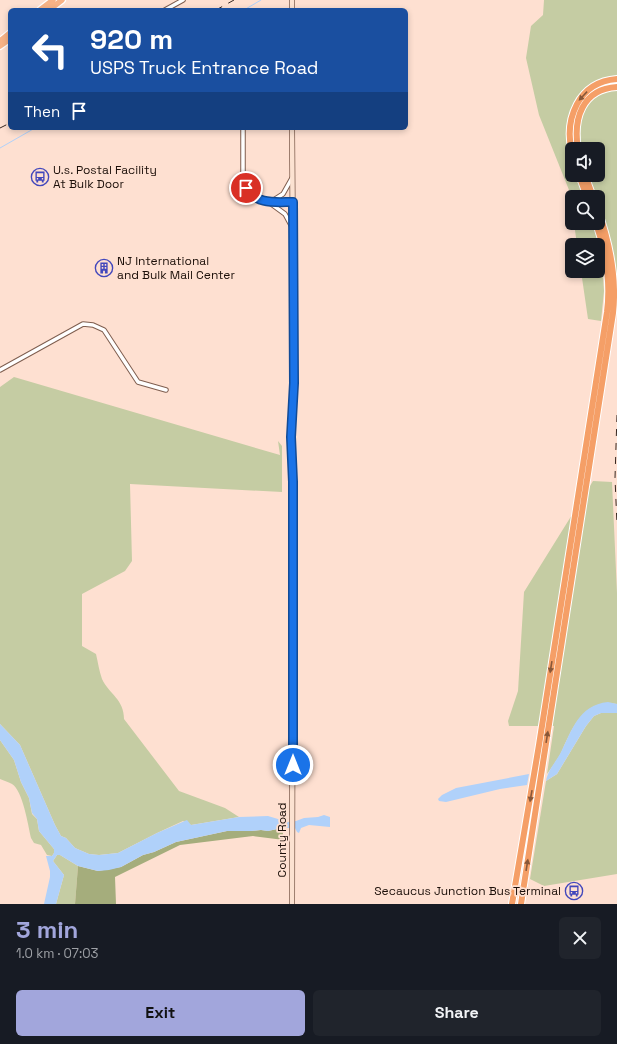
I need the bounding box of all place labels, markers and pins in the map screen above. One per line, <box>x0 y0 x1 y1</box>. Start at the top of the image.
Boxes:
place label: U.s. Postal Facility At Bulk Door <box>53 162 157 192</box>
bus stop icon: U.s. Postal Facility At Bulk Door <box>30 167 50 187</box>
pin <box>229 171 263 205</box>
place label: NJ International and Bulk Mail Center <box>117 253 235 283</box>
building icon: NJ International and Bulk Mail Center <box>94 258 114 278</box>
bus stop icon: Secaucus Junction Bus Terminal <box>564 881 584 901</box>
place label: Secaucus Junction Bus Terminal <box>374 883 561 899</box>

